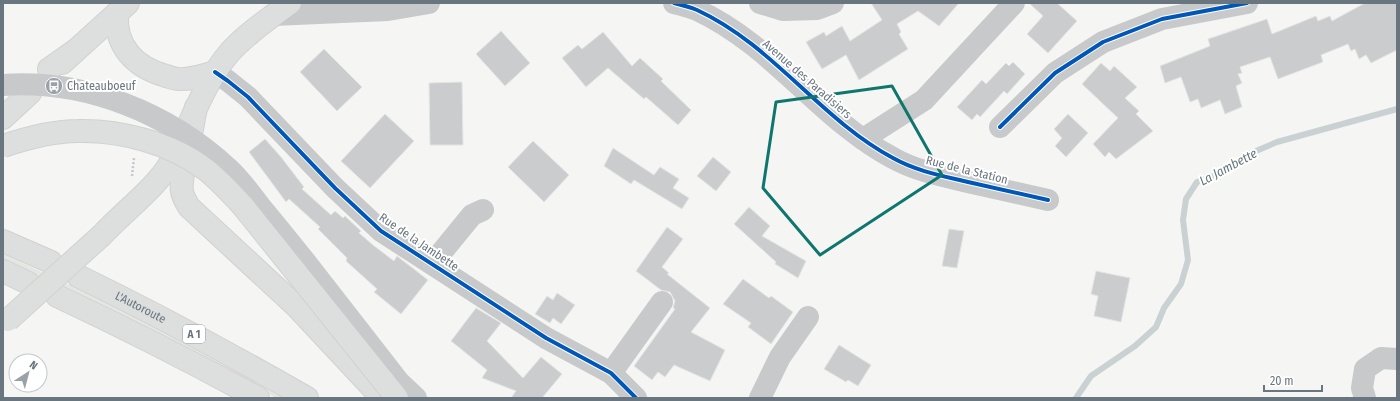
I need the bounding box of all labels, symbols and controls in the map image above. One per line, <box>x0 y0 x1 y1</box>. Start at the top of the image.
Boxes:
street label: Avenue des Paradisiers <box>760 37 854 121</box>
bus stop icon: Chateauboeuf <box>44 76 64 96</box>
place label: Chateauboeuf <box>67 79 137 93</box>
water label: La Jambette <box>1197 146 1259 188</box>
street label: Rue de la Station <box>925 153 1009 187</box>
street label: Rue de la Jambette <box>377 210 461 274</box>
street label: L'Autoroute <box>113 289 168 326</box>
road number: A 1 <box>183 325 205 343</box>
north arrow <box>8 353 48 393</box>
text: N <box>27 358 40 373</box>
scale bar <box>1264 367 1322 393</box>
text: 20 m <box>1270 374 1294 388</box>

